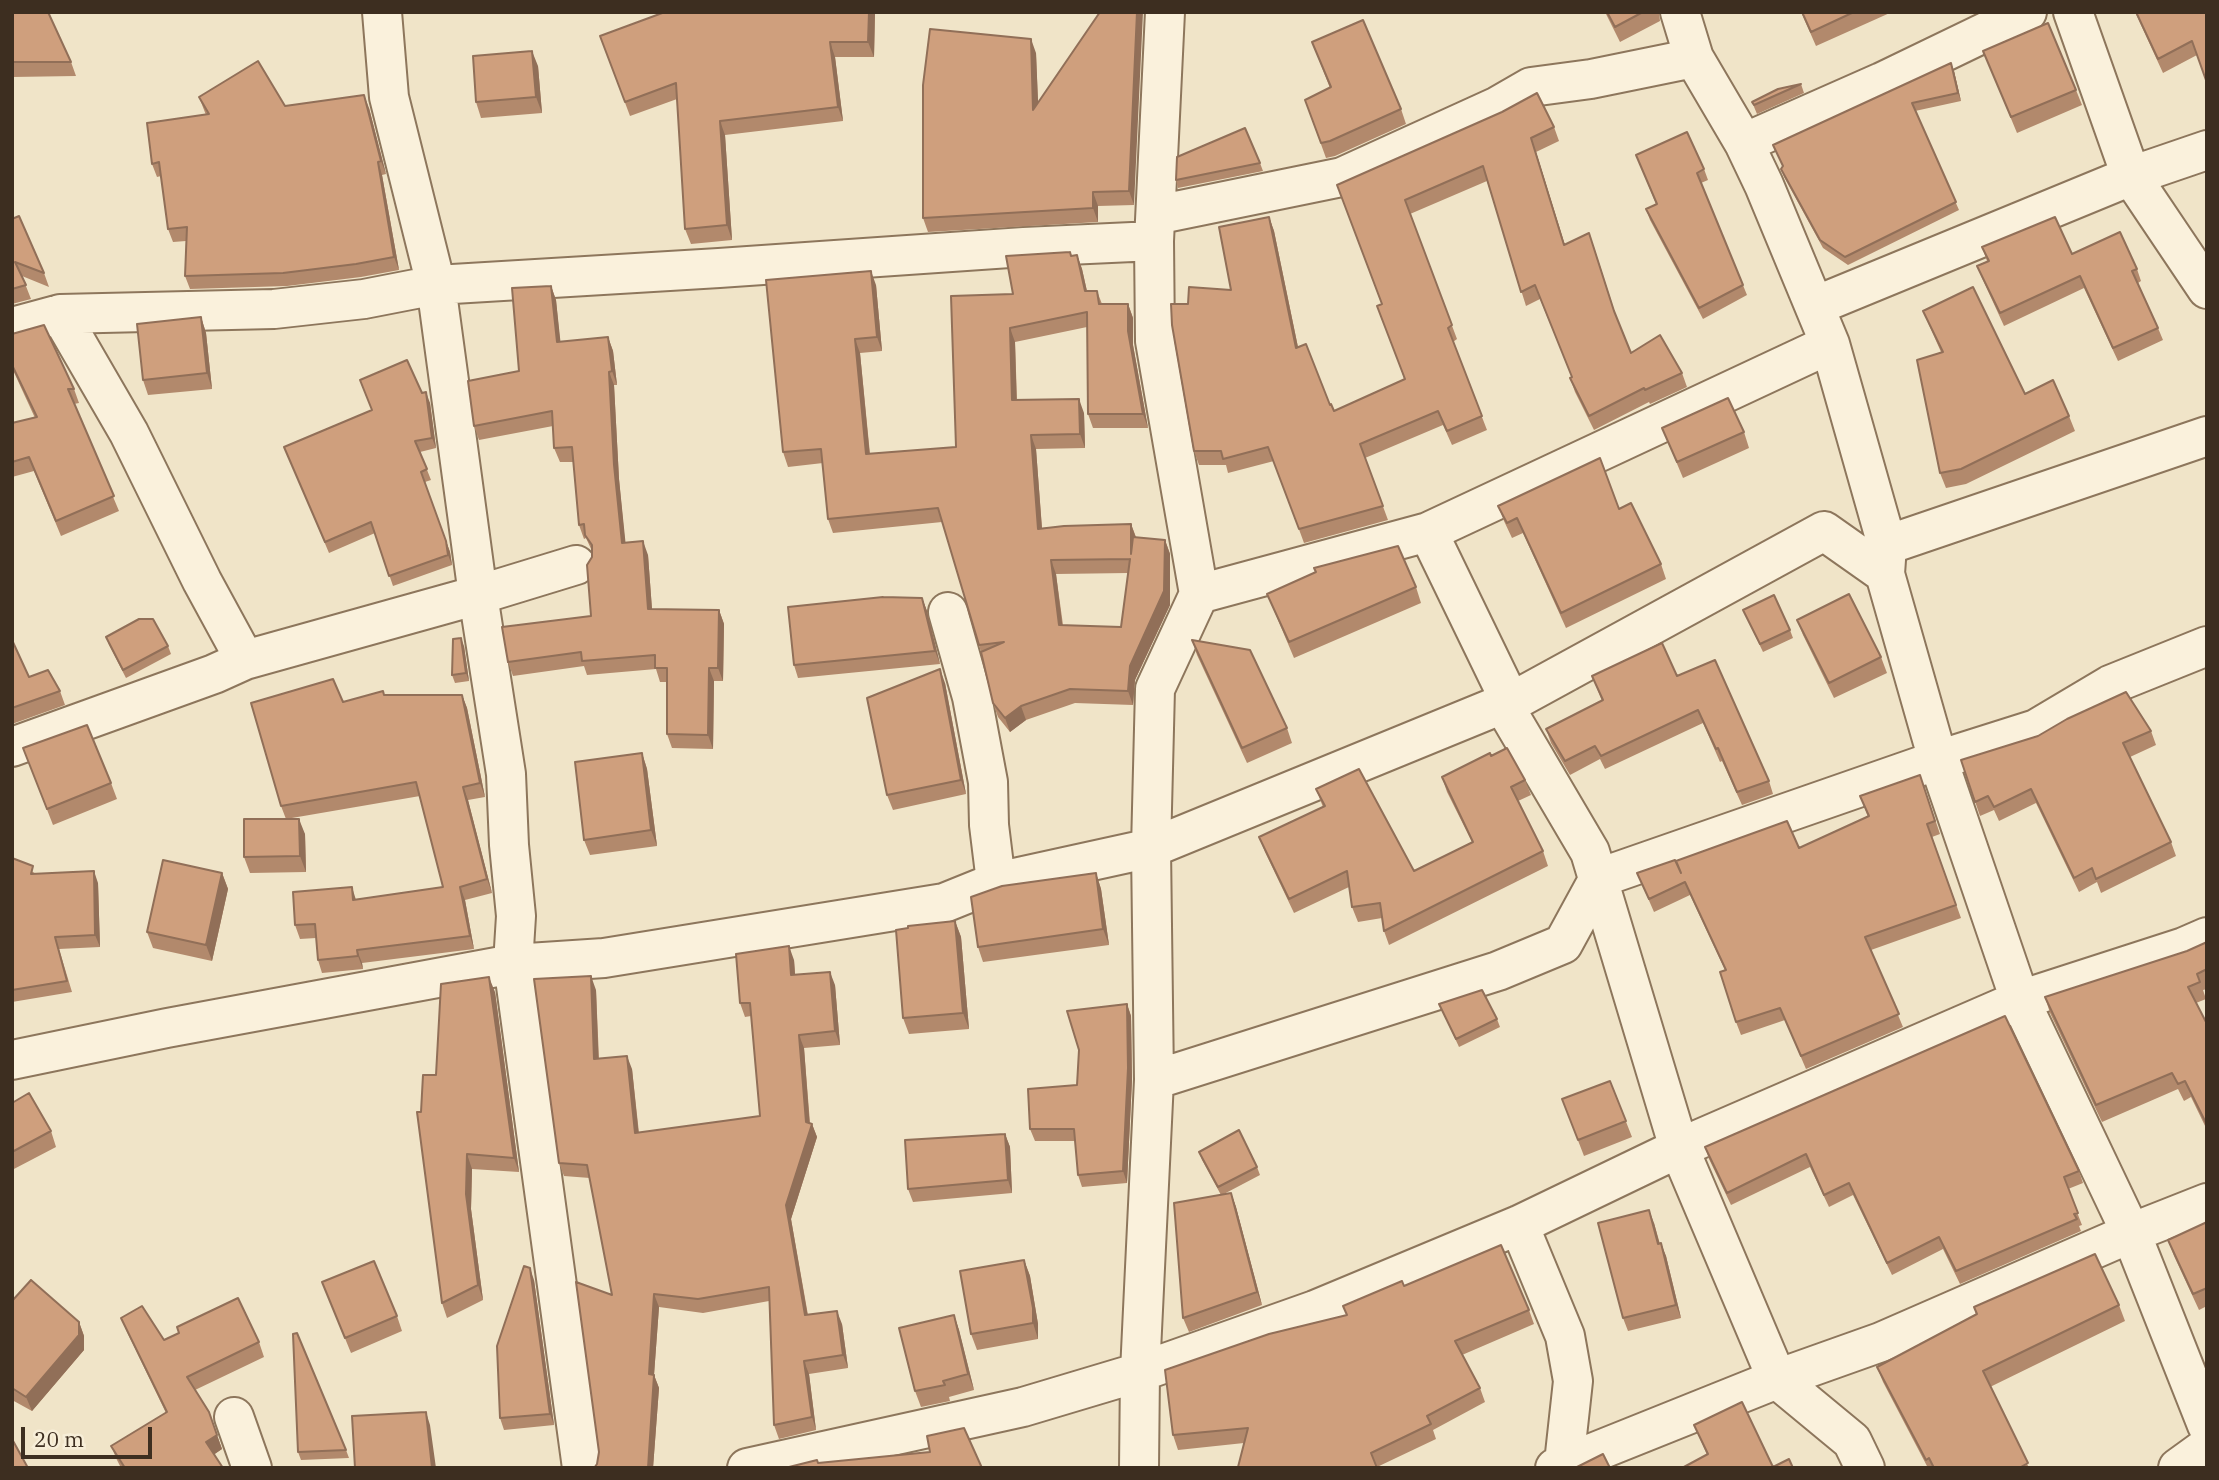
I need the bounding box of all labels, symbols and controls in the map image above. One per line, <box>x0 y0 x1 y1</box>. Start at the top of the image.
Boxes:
scale bar <box>24 1414 156 1458</box>
text: 20 m <box>34 1425 84 1453</box>

